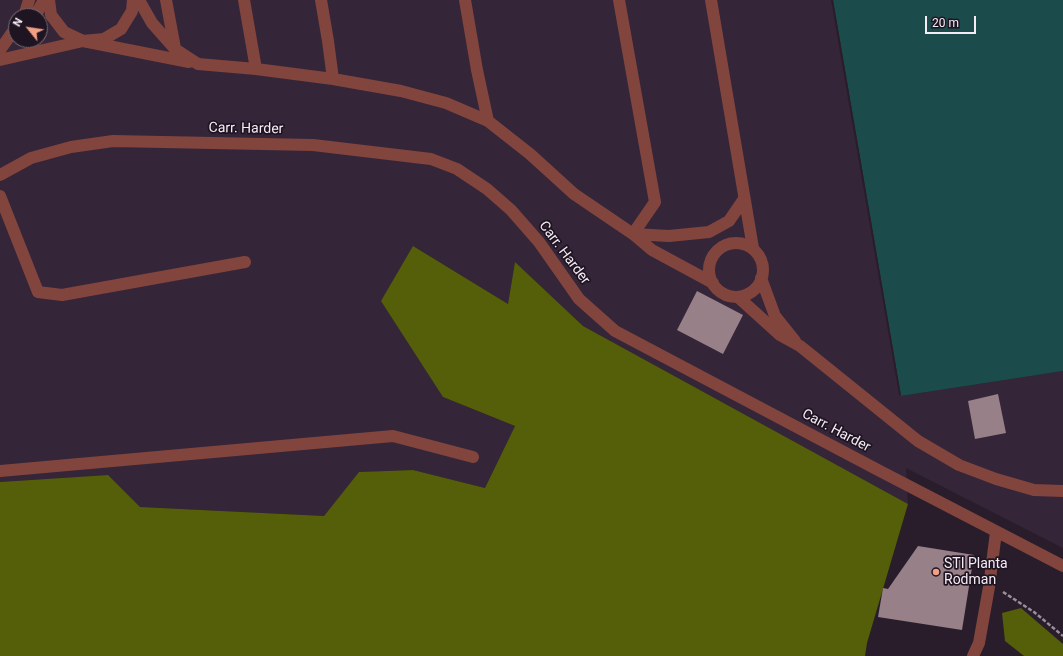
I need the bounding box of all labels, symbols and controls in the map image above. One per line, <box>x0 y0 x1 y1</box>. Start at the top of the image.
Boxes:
north arrow <box>8 8 48 48</box>
scale bar <box>927 8 978 34</box>
text: N <box>10 16 26 29</box>
text: 20 m <box>932 16 959 30</box>
street label: Carr. Harder <box>208 120 284 138</box>
street label: Carr. Harder <box>535 218 593 288</box>
street label: Carr. Harder <box>799 406 873 456</box>
place label: STI Planta Rodman <box>944 556 1008 588</box>
marker: STI Planta Rodman <box>931 567 941 577</box>

